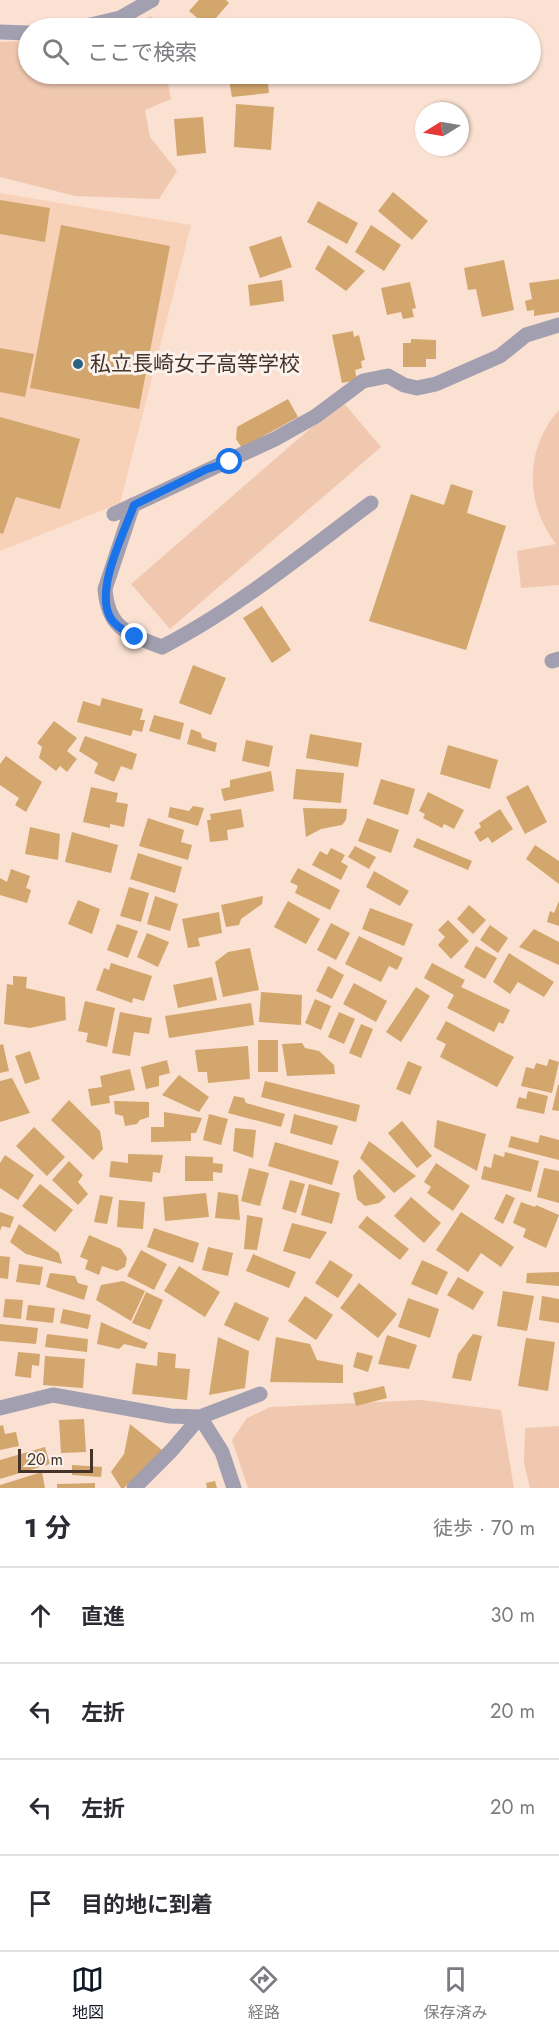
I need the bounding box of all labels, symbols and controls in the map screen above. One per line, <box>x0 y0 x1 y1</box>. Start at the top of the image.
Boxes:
search box <box>18 18 541 84</box>
icon: search <box>39 35 72 68</box>
text: ここで検索 <box>87 36 197 68</box>
north arrow <box>415 102 469 156</box>
place label: 私立長崎女子高等学校 <box>90 349 300 379</box>
marker: 私立長崎女子高等学校 <box>71 357 85 371</box>
route start <box>216 448 242 474</box>
route end <box>121 623 147 649</box>
scale bar <box>18 1446 93 1474</box>
text: 20 m <box>27 1448 63 1471</box>
text: 1 分 <box>24 1509 71 1547</box>
text: 徒歩 · 70 m <box>433 1514 535 1543</box>
icon: ahead <box>24 1599 57 1632</box>
text: 直進 <box>81 1600 125 1632</box>
text: 30 m <box>490 1601 535 1630</box>
icon: left <box>24 1695 57 1728</box>
text: 左折 <box>81 1696 125 1728</box>
text: 20 m <box>490 1697 535 1726</box>
icon: left <box>24 1791 57 1824</box>
text: 左折 <box>81 1792 125 1824</box>
text: 20 m <box>490 1793 535 1822</box>
icon: arrive <box>24 1887 57 1920</box>
text: 目的地に到着 <box>81 1888 213 1920</box>
tab: 地図 <box>71 1963 104 2024</box>
tab: 経路 <box>247 1963 280 2024</box>
tab: 保存済み <box>423 1963 487 2024</box>

